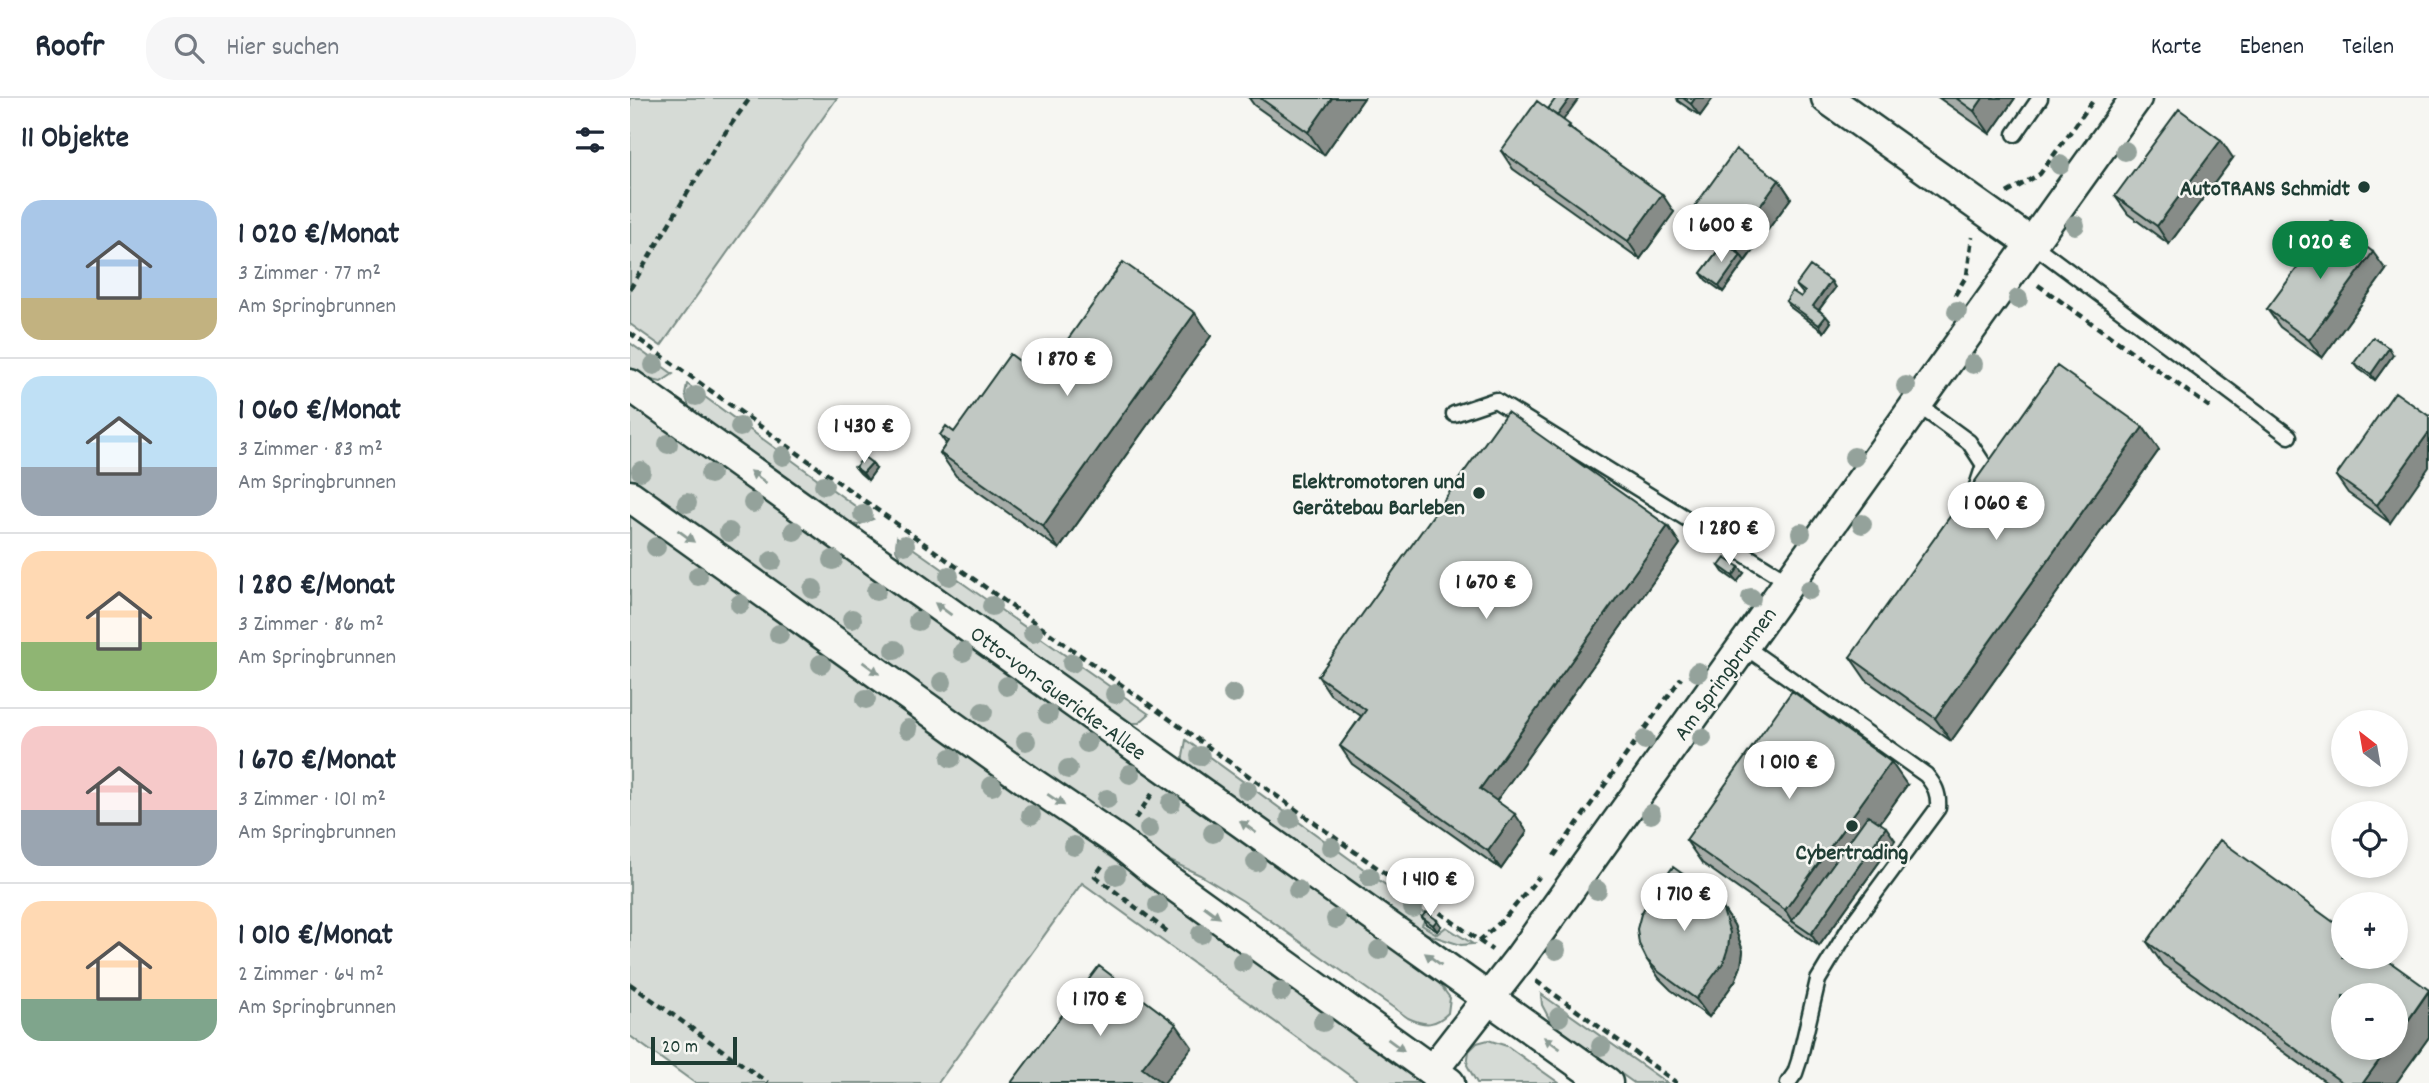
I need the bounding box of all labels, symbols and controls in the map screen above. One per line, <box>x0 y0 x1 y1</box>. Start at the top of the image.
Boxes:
search box <box>146 17 636 80</box>
text: Roofr <box>35 25 104 72</box>
icon: search <box>170 29 208 67</box>
text: Hier suchen <box>226 30 339 67</box>
text: Karte <box>2151 31 2201 65</box>
text: Ebenen <box>2239 31 2304 65</box>
text: Teilen <box>2342 31 2394 65</box>
text: 11 Objekte <box>21 119 129 162</box>
icon: filters <box>571 121 609 159</box>
place label: AutoTRANS Schmidt <box>2180 174 2351 207</box>
marker: AutoTRANS Schmidt <box>2356 179 2372 195</box>
pin: 1 600 € <box>1656 204 1786 264</box>
text: 1 600 € <box>1689 210 1753 243</box>
text: 1 020 €/Monat <box>238 215 399 258</box>
pin: 1 020 € <box>2255 222 2385 281</box>
text: 1 020 € <box>2288 227 2352 260</box>
icon: home <box>77 228 161 312</box>
text: 3 Zimmer · 77 m² <box>238 258 381 291</box>
text: Am Springbrunnen <box>238 291 396 324</box>
pin: 1 870 € <box>1002 338 1132 398</box>
text: 1 870 € <box>1038 344 1096 377</box>
text: 1 060 €/Monat <box>238 391 401 434</box>
icon: home <box>77 404 161 488</box>
pin: 1 430 € <box>799 406 929 465</box>
text: 1 430 € <box>834 411 894 444</box>
text: 3 Zimmer · 83 m² <box>238 434 383 467</box>
text: Am Springbrunnen <box>238 467 396 500</box>
place label: Elektromotoren und Gerätebau Barleben <box>1292 467 1465 526</box>
one-way arrow <box>749 470 768 484</box>
pin: 1 060 € <box>1931 482 2061 542</box>
marker: Elektromotoren und Gerätebau Barleben <box>1471 485 1487 501</box>
text: 1 060 € <box>1964 488 2028 521</box>
pin: 1 280 € <box>1664 508 1794 567</box>
text: 1 280 € <box>1699 513 1759 546</box>
one-way arrow <box>676 529 695 543</box>
pin: 1 670 € <box>1421 561 1551 621</box>
text: 1 280 €/Monat <box>238 566 395 609</box>
text: 1 670 € <box>1455 567 1517 600</box>
icon: home <box>77 579 161 663</box>
street label: Am Springbrunnen <box>1667 601 1787 749</box>
one-way arrow <box>934 602 953 616</box>
text: 3 Zimmer · 86 m² <box>238 609 384 642</box>
street label: Otto-von-Guericke-Allee <box>962 619 1152 770</box>
text: Am Springbrunnen <box>238 642 396 675</box>
one-way arrow <box>862 661 880 675</box>
north arrow <box>2331 710 2408 788</box>
map controls <box>2331 710 2408 1060</box>
text: 1 670 €/Monat <box>238 741 396 784</box>
pin: 1 010 € <box>1724 742 1854 801</box>
text: 1 010 € <box>1760 747 1818 780</box>
icon: home <box>77 754 161 838</box>
text: 3 Zimmer · 101 m² <box>238 784 386 817</box>
one-way arrow <box>1047 793 1065 807</box>
button: locate <box>2331 801 2408 878</box>
text: Am Springbrunnen <box>238 817 396 850</box>
marker: Cybertrading <box>1844 818 1860 834</box>
one-way arrow <box>1239 820 1257 834</box>
place label: Cybertrading <box>1796 838 1908 871</box>
pin: 1 410 € <box>1365 858 1495 918</box>
text: 1 410 € <box>1402 864 1458 897</box>
pin: 1 710 € <box>1619 874 1749 933</box>
text: 1 710 € <box>1657 879 1711 912</box>
button: + <box>2331 892 2408 969</box>
one-way arrow <box>1203 905 1221 919</box>
text: 1 010 €/Monat <box>238 916 393 959</box>
icon: home <box>77 929 161 1013</box>
one-way arrow <box>1424 952 1442 966</box>
text: 2 Zimmer · 64 m² <box>238 959 384 992</box>
pin: 1 170 € <box>1035 978 1165 1038</box>
button: − <box>2331 983 2408 1060</box>
text: 1 170 € <box>1073 984 1127 1017</box>
text: Am Springbrunnen <box>238 992 396 1025</box>
scale bar <box>651 1034 737 1066</box>
text: 20 m <box>662 1035 698 1062</box>
one-way arrow <box>1543 1036 1561 1050</box>
one-way arrow <box>1387 1038 1405 1052</box>

